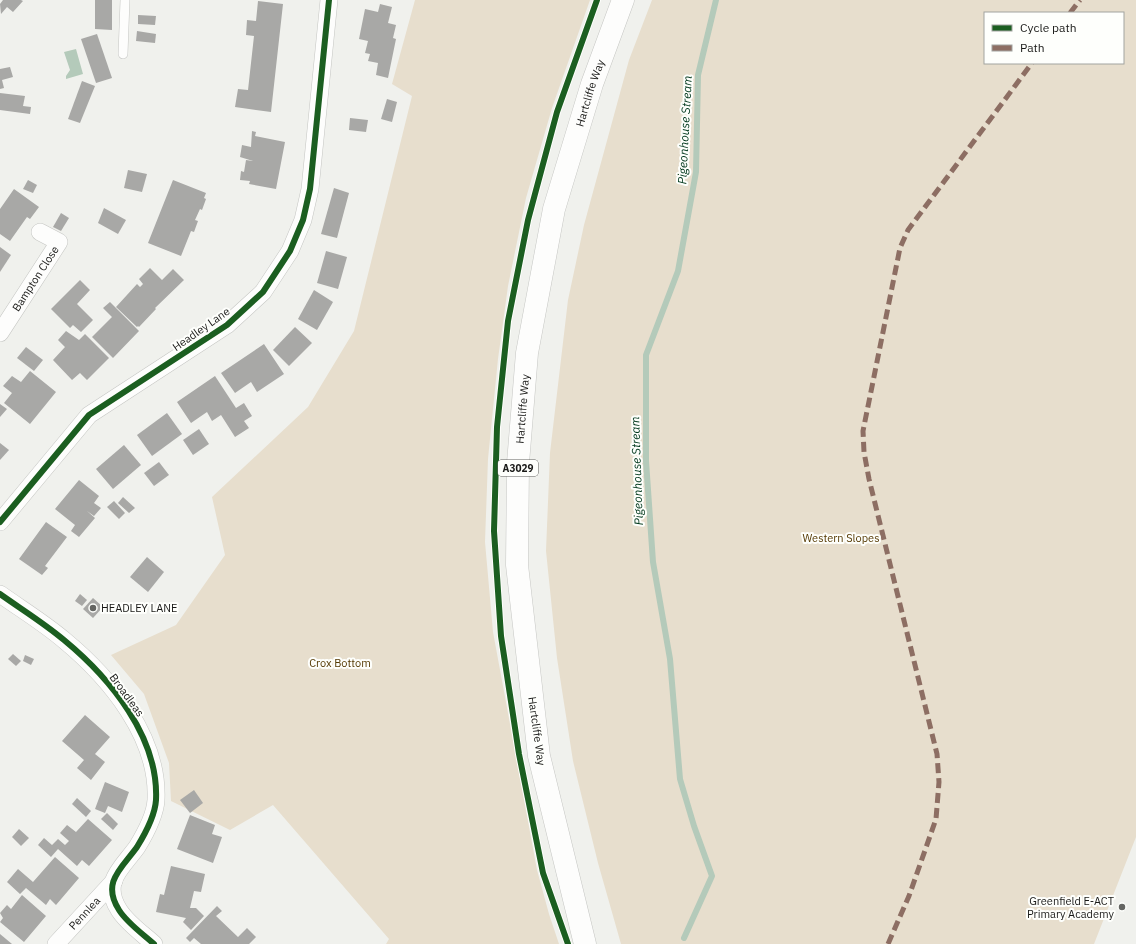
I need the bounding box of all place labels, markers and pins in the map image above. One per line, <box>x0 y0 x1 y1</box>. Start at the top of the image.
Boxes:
place label: HEADLEY LANE <box>101 601 177 615</box>
marker: HEADLEY LANE <box>88 603 98 613</box>
place label: Greenfield E-ACT Primary Academy <box>1027 894 1115 921</box>
marker: Greenfield E-ACT Primary Academy <box>1117 902 1127 912</box>

